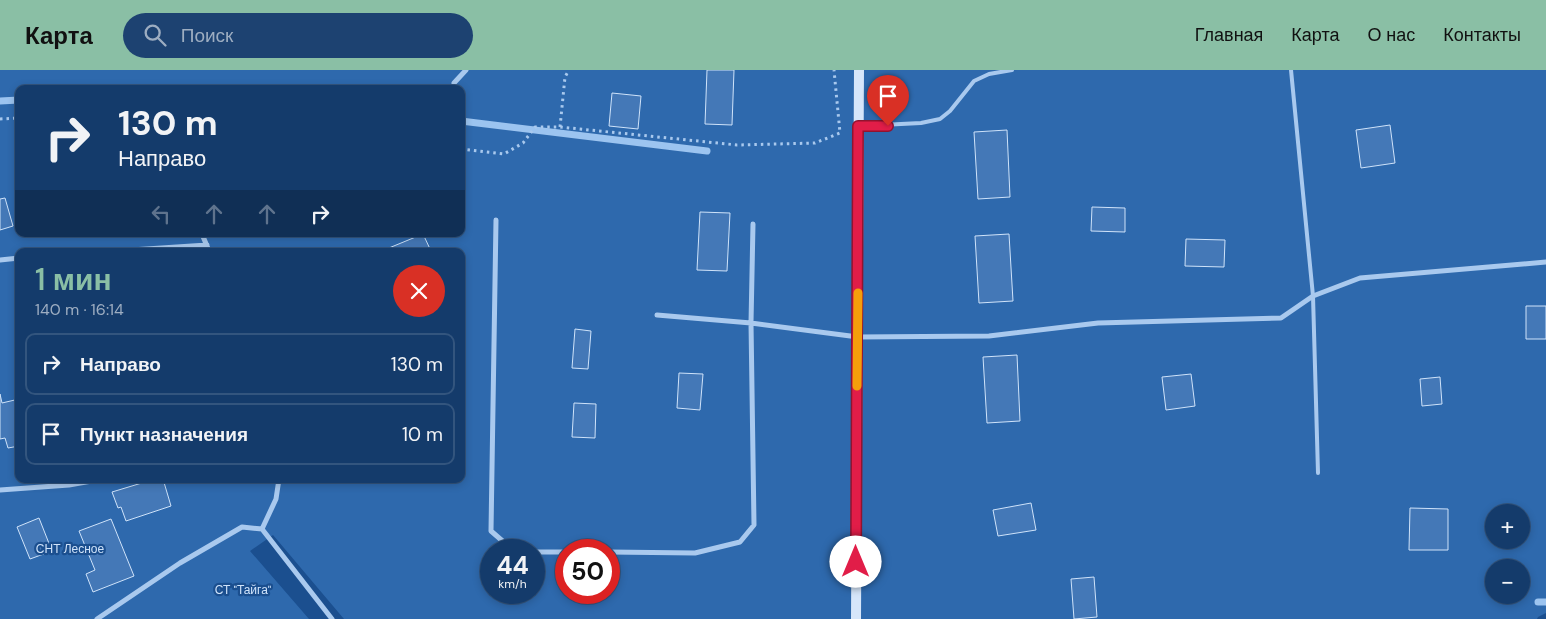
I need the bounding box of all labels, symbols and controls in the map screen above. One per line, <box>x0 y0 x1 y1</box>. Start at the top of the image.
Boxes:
search box <box>123 13 473 58</box>
text: Карта <box>25 20 93 51</box>
icon: search <box>141 21 169 49</box>
text: Поиск <box>181 23 233 48</box>
text: Главная <box>1195 23 1263 47</box>
text: Карта <box>1291 23 1340 47</box>
text: О нас <box>1368 23 1415 47</box>
text: Контакты <box>1443 23 1521 47</box>
pin <box>867 75 909 126</box>
icon: arrive <box>874 82 902 110</box>
text: 130 m <box>118 100 218 146</box>
icon: right <box>35 105 100 170</box>
text: Направо <box>118 144 206 173</box>
icon: left <box>147 200 175 228</box>
icon: ahead <box>200 200 228 228</box>
icon: ahead <box>253 200 281 228</box>
icon: right <box>306 200 334 228</box>
text: 1 мин <box>35 260 112 299</box>
button: close <box>393 265 445 317</box>
text: 140 m · 16:14 <box>35 299 124 320</box>
icon: right <box>37 350 65 378</box>
text: Направо <box>80 352 161 377</box>
text: 130 m <box>391 352 443 377</box>
icon: arrive <box>37 420 65 448</box>
text: Пункт назначения <box>80 422 248 447</box>
text: 10 m <box>402 422 443 447</box>
map controls <box>1485 504 1530 604</box>
button: + <box>1485 504 1530 549</box>
position arrow <box>829 535 881 587</box>
speed limit sign: 50 <box>555 539 620 604</box>
park label: СНТ Лесное <box>36 541 105 557</box>
text: 44 <box>496 549 529 582</box>
button: − <box>1485 559 1530 604</box>
text: km/h <box>498 576 527 592</box>
park label: СТ "Тайга" <box>215 582 272 598</box>

